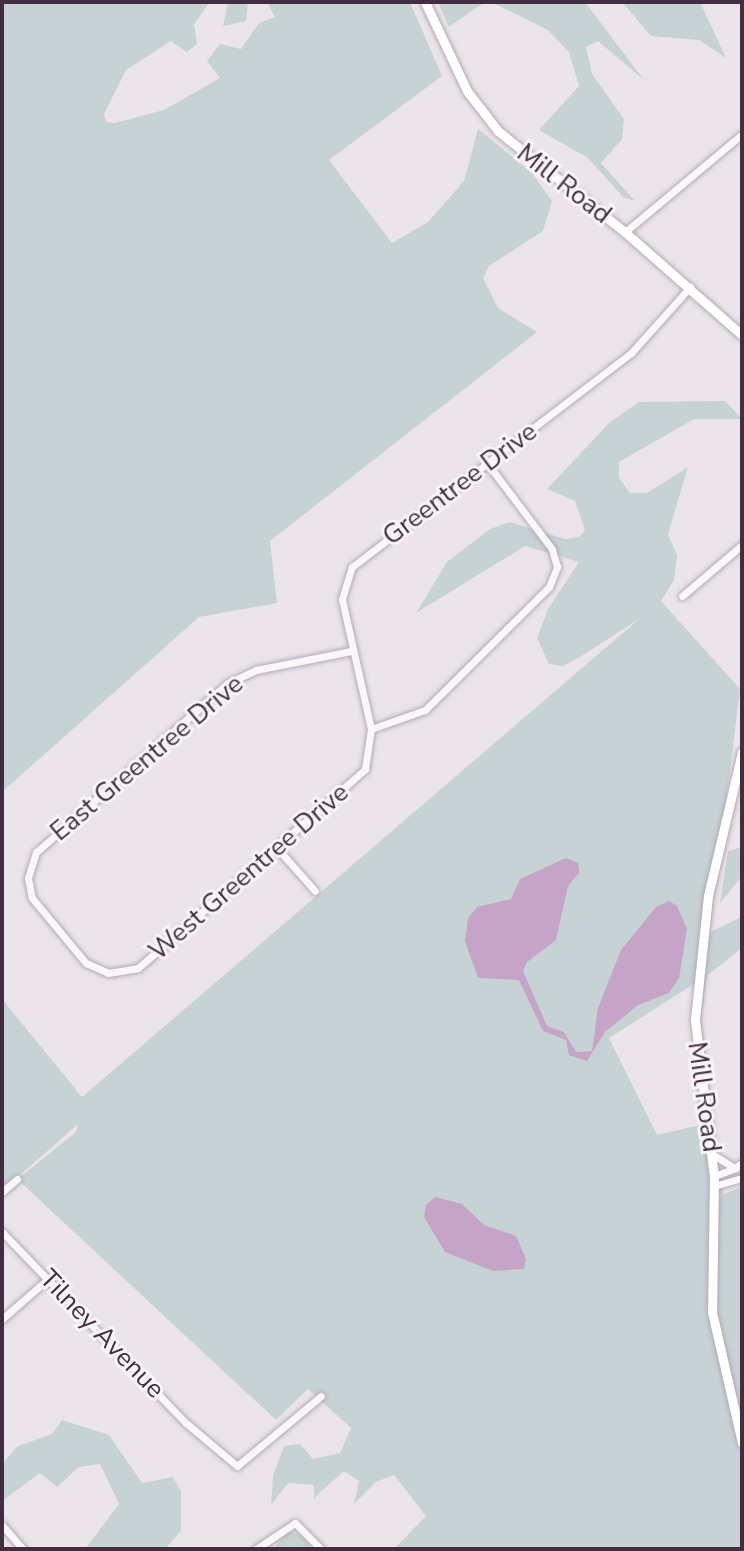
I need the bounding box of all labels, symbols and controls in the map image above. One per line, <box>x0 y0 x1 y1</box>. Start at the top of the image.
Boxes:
street label: Mill Road <box>511 138 617 230</box>
street label: Greentree Drive <box>377 416 543 552</box>
street label: East Greentree Drive <box>44 668 250 848</box>
street label: West Greentree Drive <box>143 777 355 967</box>
street label: Mill Road <box>681 1040 727 1154</box>
street label: Tilney Avenue <box>33 1263 171 1405</box>

